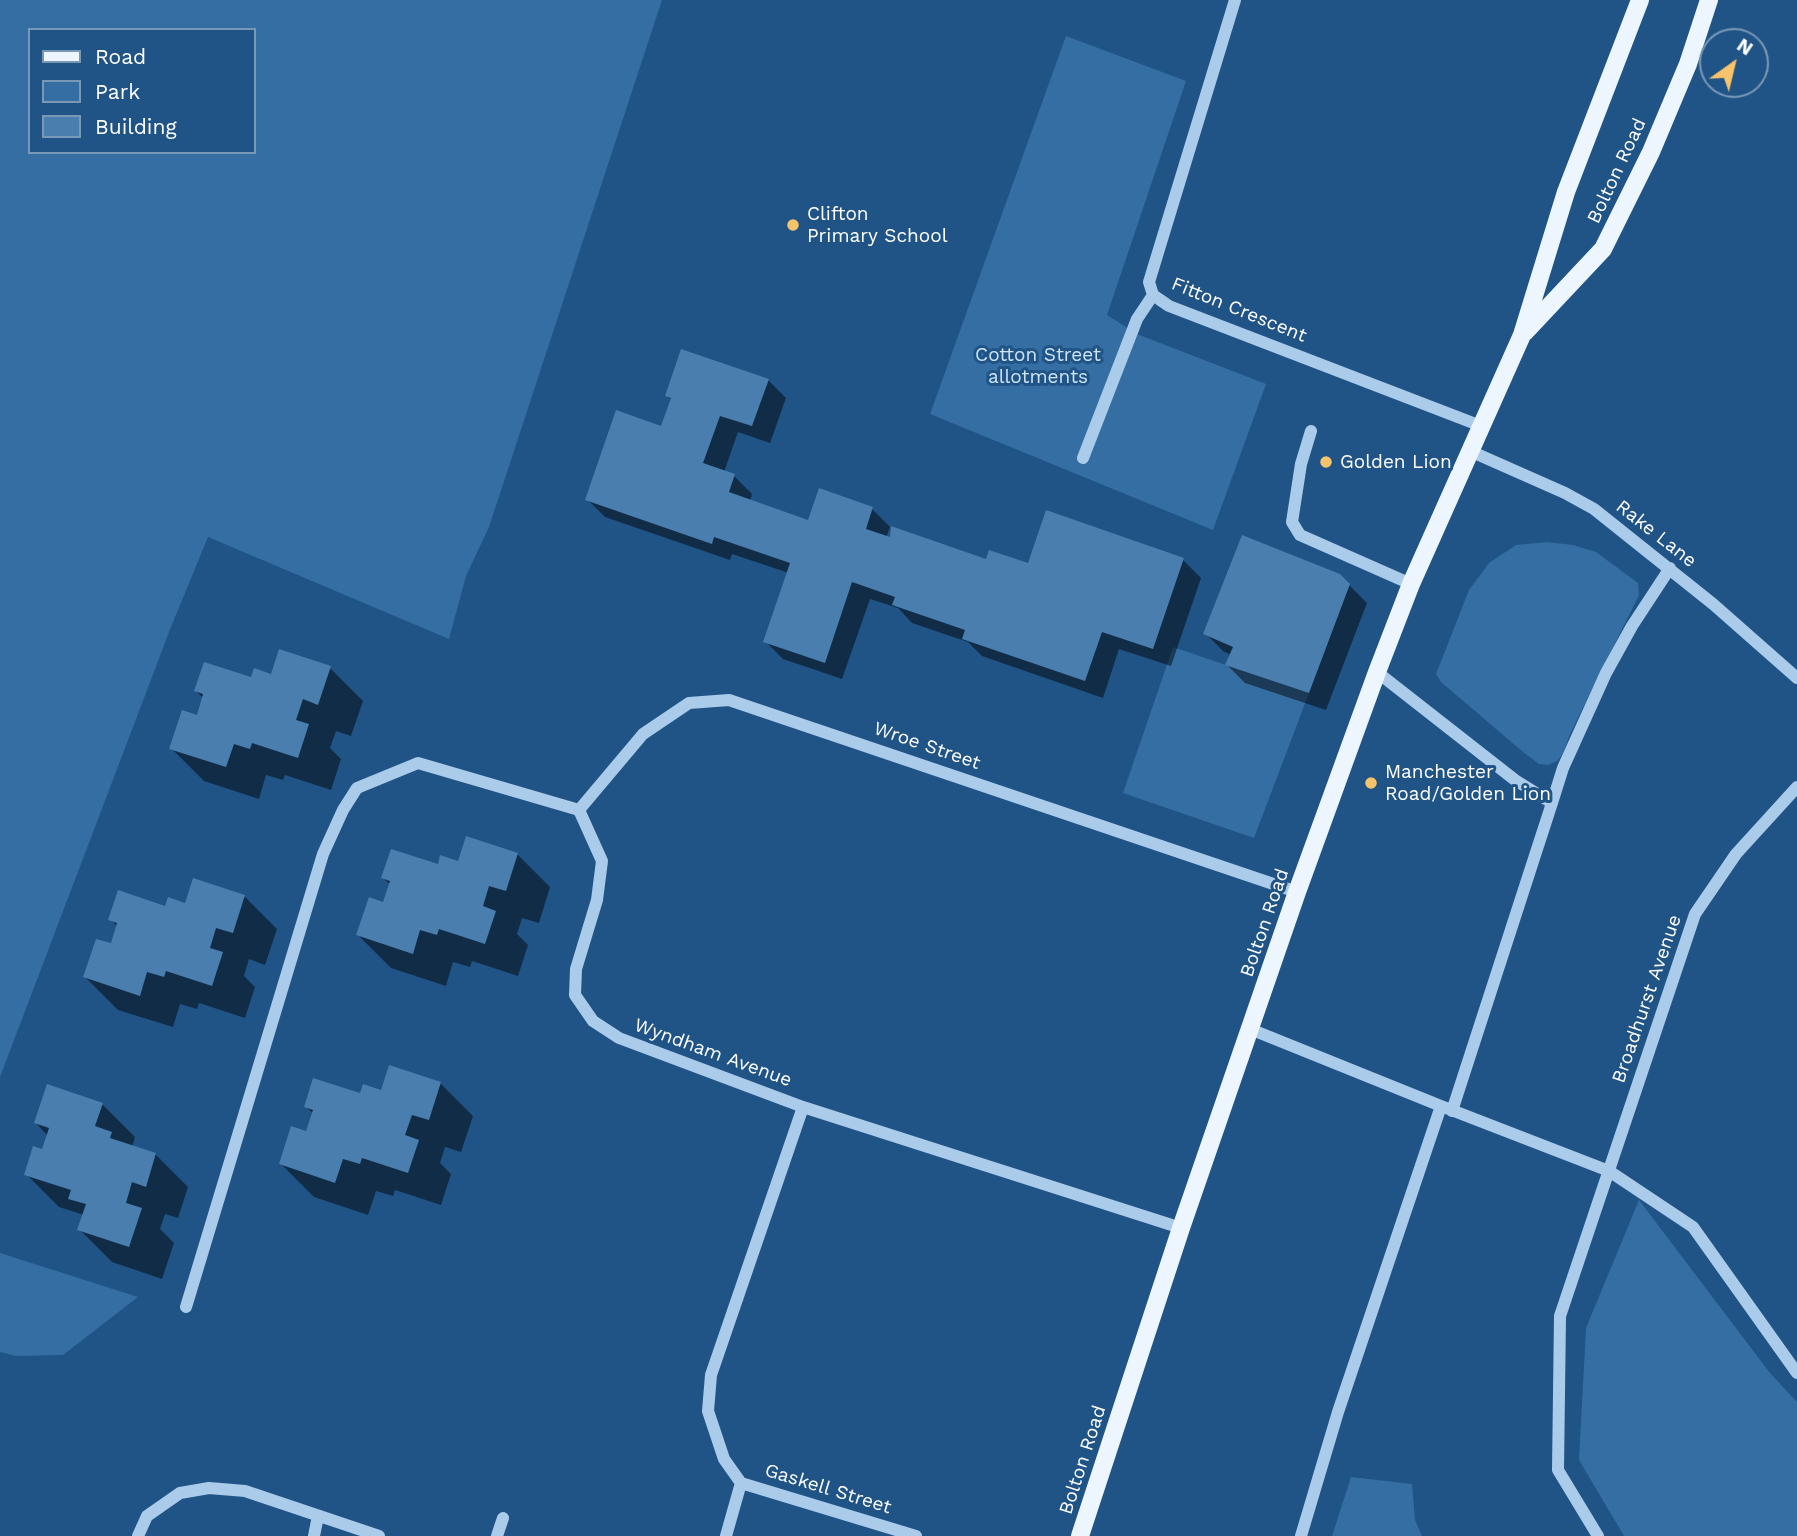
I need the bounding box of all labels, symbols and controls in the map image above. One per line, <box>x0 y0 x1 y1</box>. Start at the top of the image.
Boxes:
legend <box>28 28 256 154</box>
north arrow <box>1699 28 1769 98</box>
text: N <box>1733 33 1757 60</box>
text: Road <box>95 44 146 69</box>
text: Park <box>95 79 140 104</box>
text: Building <box>95 114 177 139</box>
street label: Bolton Road <box>1583 115 1651 227</box>
place label: Clifton Primary School <box>807 203 947 247</box>
marker: Clifton Primary School <box>785 217 801 233</box>
street label: Fitton Crescent <box>1168 273 1310 347</box>
park label: Cotton Street allotments <box>975 344 1101 388</box>
place label: Golden Lion <box>1340 451 1452 473</box>
marker: Golden Lion <box>1318 454 1334 470</box>
street label: Rake Lane <box>1611 495 1701 573</box>
street label: Wroe Street <box>871 717 983 775</box>
place label: Manchester Road/Golden Lion <box>1385 761 1551 805</box>
marker: Manchester Road/Golden Lion <box>1363 775 1379 791</box>
street label: Bolton Road <box>1236 866 1294 980</box>
street label: Broadhurst Avenue <box>1608 912 1686 1086</box>
street label: Wyndham Avenue <box>631 1014 795 1092</box>
street label: Bolton Road <box>1055 1403 1111 1517</box>
street label: Gaskell Street <box>762 1459 894 1519</box>

